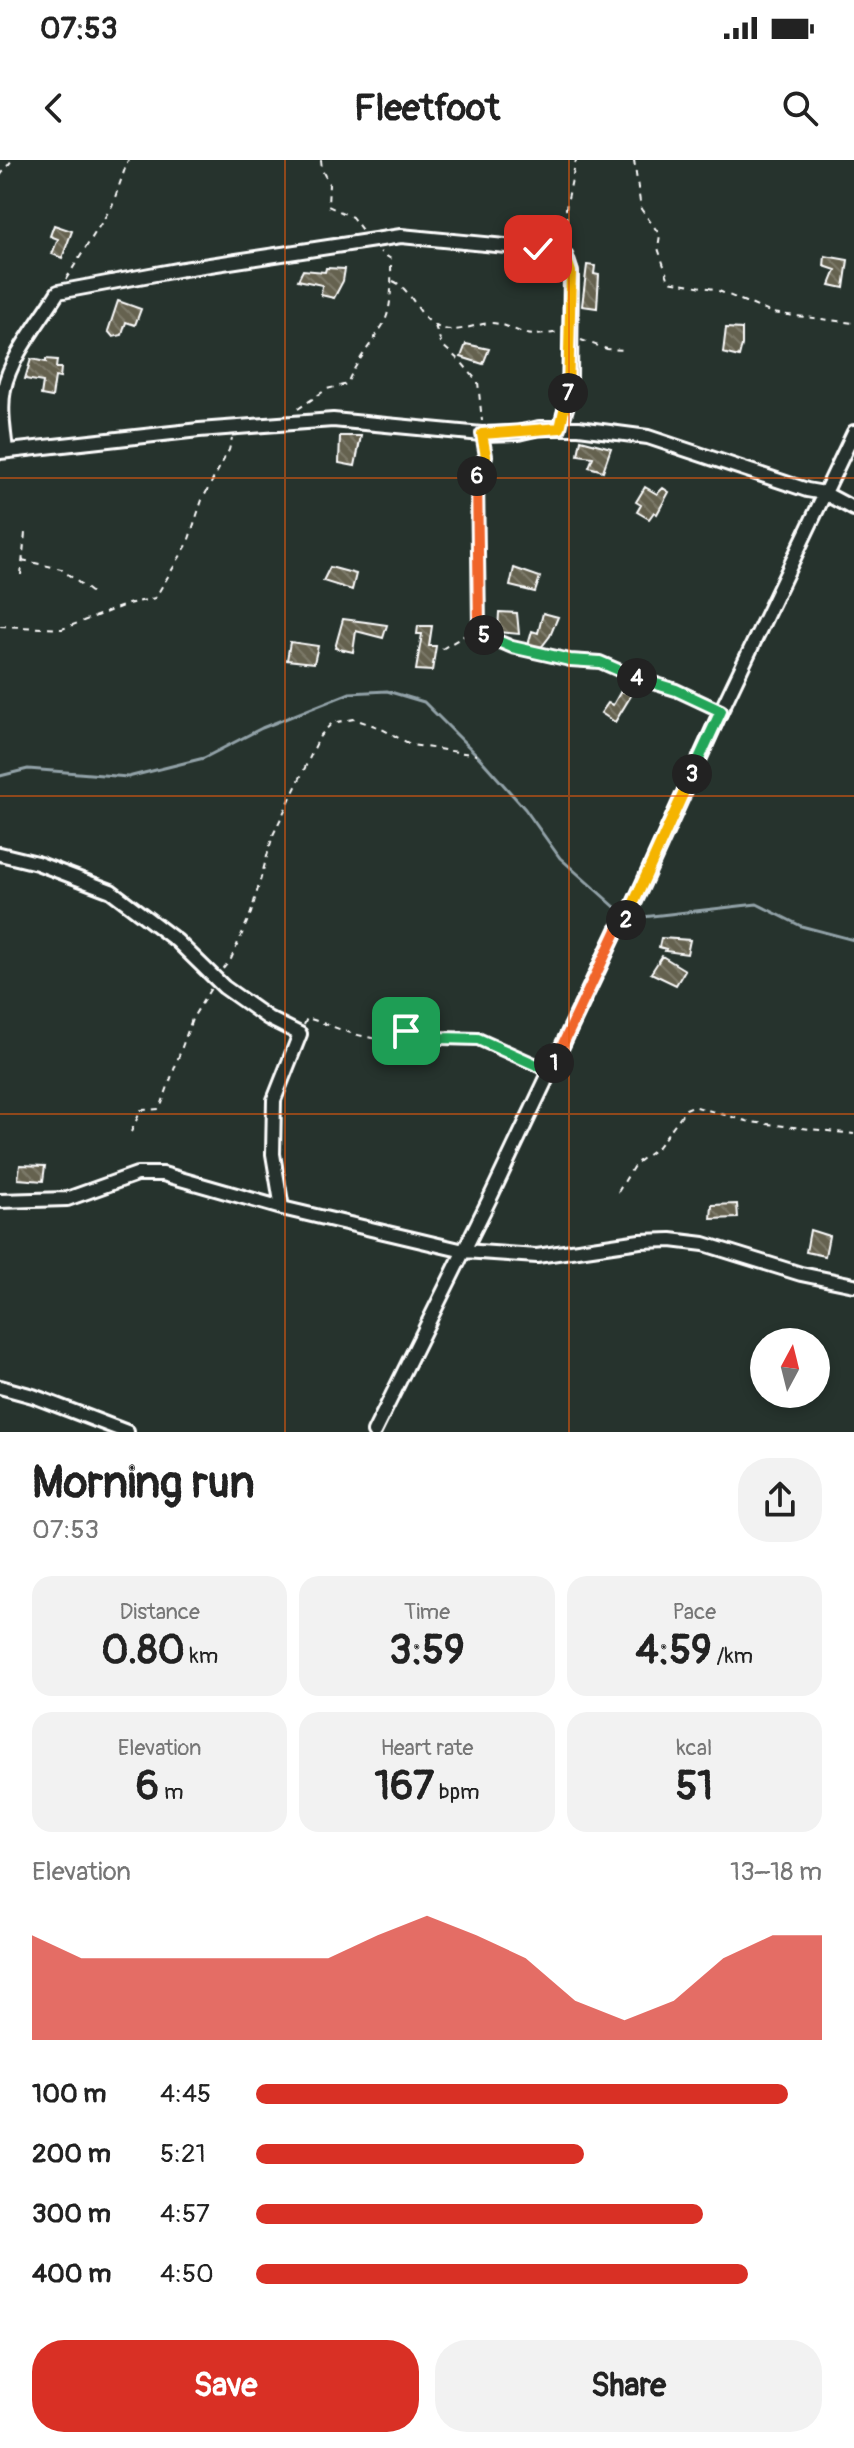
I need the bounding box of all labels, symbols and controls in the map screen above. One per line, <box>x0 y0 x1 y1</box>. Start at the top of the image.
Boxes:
text: 07:53 <box>40 10 117 47</box>
icon: back <box>32 86 76 130</box>
text: Fleetfoot <box>354 86 500 131</box>
icon: search <box>778 86 822 130</box>
pin <box>504 215 572 283</box>
icon: check <box>516 227 560 271</box>
pin: 7 <box>548 373 588 413</box>
text: 7 <box>562 379 574 407</box>
pin: 6 <box>457 456 497 496</box>
text: 6 <box>471 462 483 490</box>
pin: 5 <box>464 615 504 655</box>
text: 5 <box>478 621 490 649</box>
pin: 4 <box>617 658 657 698</box>
text: 4 <box>631 664 643 692</box>
pin: 3 <box>672 754 712 794</box>
text: 3 <box>686 760 698 788</box>
pin: 2 <box>606 900 646 940</box>
text: 2 <box>620 906 632 934</box>
pin <box>372 997 440 1065</box>
icon: arrive <box>384 1009 428 1053</box>
pin: 1 <box>534 1043 574 1083</box>
text: 1 <box>550 1049 558 1077</box>
north arrow <box>750 1328 830 1408</box>
map controls <box>750 1328 830 1408</box>
text: Morning run <box>32 1456 255 1511</box>
button: share <box>738 1458 822 1542</box>
text: 07:53 <box>32 1514 99 1546</box>
text: Distance <box>119 1598 200 1626</box>
text: Time <box>404 1598 450 1626</box>
text: Pace <box>673 1598 716 1626</box>
text: 0.80 <box>101 1626 185 1675</box>
text: 3:59 <box>389 1626 465 1675</box>
text: 4:59 <box>636 1626 712 1675</box>
text: km <box>185 1642 218 1670</box>
text: /km <box>712 1642 753 1670</box>
text: Elevation <box>118 1734 202 1762</box>
text: Heart rate <box>381 1734 473 1762</box>
text: kcal <box>676 1734 712 1762</box>
text: 6 <box>136 1762 159 1811</box>
text: 167 <box>374 1762 434 1811</box>
text: 51 <box>676 1762 713 1811</box>
text: m <box>159 1778 183 1806</box>
text: bpm <box>434 1778 480 1806</box>
text: Elevation <box>32 1856 131 1888</box>
text: 13–18 m <box>730 1856 822 1888</box>
text: 100 m <box>32 2078 106 2110</box>
text: 4:45 <box>160 2078 211 2110</box>
text: 200 m <box>32 2138 111 2170</box>
text: 5:21 <box>160 2138 206 2170</box>
text: 300 m <box>32 2198 111 2230</box>
text: 4:57 <box>160 2198 210 2230</box>
text: 400 m <box>32 2258 111 2290</box>
text: 4:50 <box>160 2258 214 2290</box>
button: Save <box>32 2340 419 2432</box>
button: Share <box>435 2340 822 2432</box>

